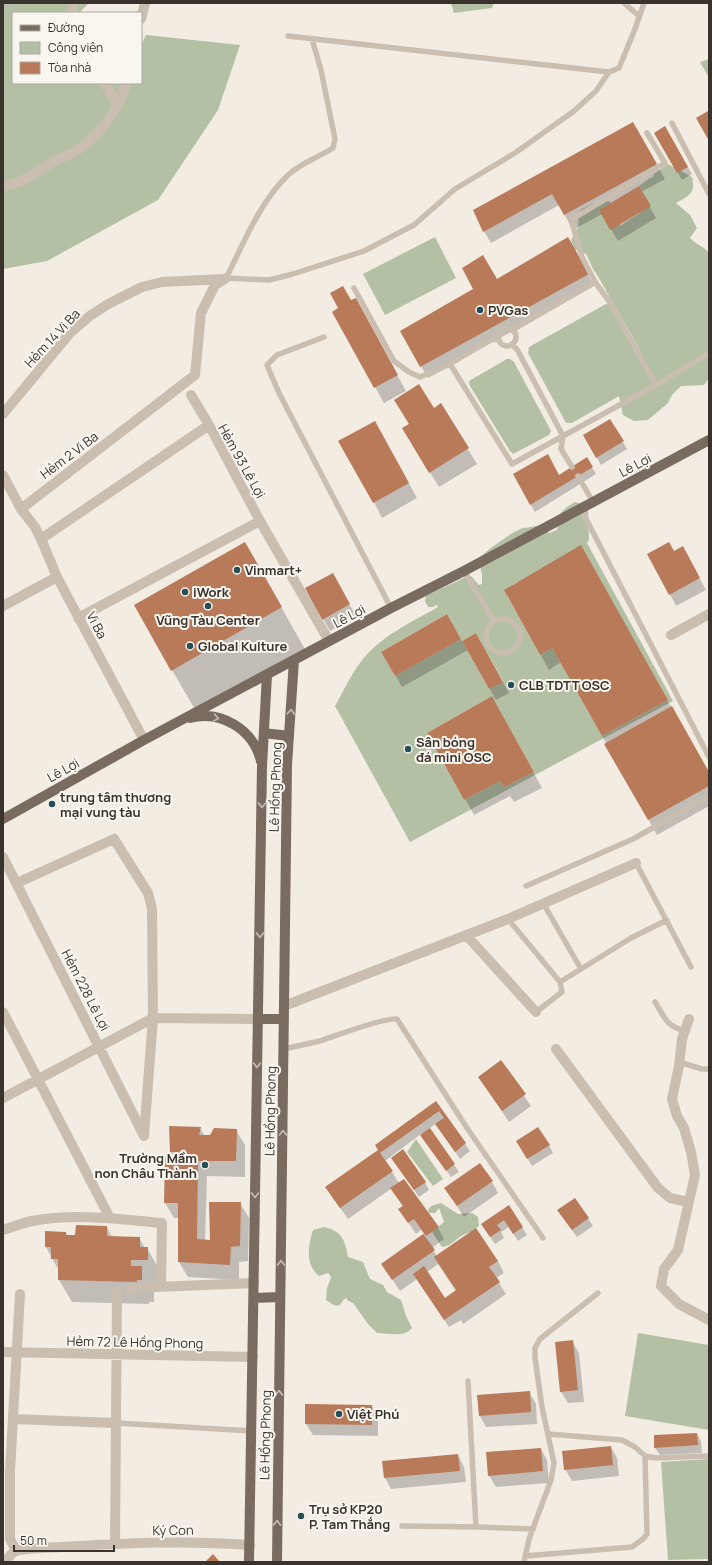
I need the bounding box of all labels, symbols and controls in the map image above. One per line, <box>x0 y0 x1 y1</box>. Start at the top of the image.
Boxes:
legend <box>12 12 142 84</box>
text: Đường <box>48 19 85 36</box>
text: Công viên <box>48 39 103 56</box>
text: Tòa nhà <box>48 59 91 76</box>
place label: PVGas <box>488 301 528 319</box>
street label: Hẻm 14 Vi Ba <box>20 305 84 371</box>
marker: PVGas <box>475 305 485 315</box>
street label: Hẻm 93 Lê Lợi <box>214 421 270 501</box>
street label: Hẻm 2 Vi Ba <box>36 427 102 483</box>
street label: Lê Lợi <box>616 449 654 481</box>
place label: Vinmart+ <box>245 561 302 579</box>
marker: Vinmart+ <box>232 565 242 575</box>
place label: iWork <box>193 583 230 601</box>
marker: iWork <box>180 587 190 597</box>
street label: Lê Lợi <box>330 600 368 632</box>
marker: Vũng Tàu Center <box>203 601 213 611</box>
street label: Vi Ba <box>82 608 112 642</box>
place label: Vũng Tàu Center <box>156 611 260 629</box>
place label: Global Kulture <box>198 637 287 655</box>
marker: Global Kulture <box>185 641 195 651</box>
place label: CLB TDTT OSC <box>519 676 610 694</box>
marker: CLB TDTT OSC <box>506 680 516 690</box>
one-way arrow <box>286 709 295 715</box>
one-way arrow <box>213 713 219 722</box>
place label: Sân bóng đá mini OSC <box>416 733 492 766</box>
street label: Lê Hồng Phong <box>264 742 286 832</box>
marker: Sân bóng đá mini OSC <box>403 744 413 754</box>
street label: Lê Lợi <box>44 754 82 786</box>
place label: trung tâm thương mại vung tàu <box>60 788 171 821</box>
marker: trung tâm thương mại vung tàu <box>47 799 57 809</box>
one-way arrow <box>258 802 266 808</box>
one-way arrow <box>255 932 264 938</box>
street label: Hẻm 228 Lê Lợi <box>58 946 114 1034</box>
one-way arrow <box>253 1062 262 1068</box>
street label: Lê Hồng Phong <box>260 1066 280 1156</box>
one-way arrow <box>278 1130 287 1136</box>
place label: Trường Mầm non Châu Thành <box>94 1149 197 1182</box>
marker: Trường Mầm non Châu Thành <box>200 1160 210 1170</box>
one-way arrow <box>251 1192 259 1198</box>
one-way arrow <box>277 1260 285 1266</box>
street label: Hẻm 72 Lê Hồng Phong <box>66 1332 204 1352</box>
street label: Lê Hồng Phong <box>255 1390 275 1480</box>
one-way arrow <box>275 1390 283 1396</box>
place label: Việt Phú <box>347 1405 399 1423</box>
marker: Việt Phú <box>334 1409 344 1419</box>
place label: Trụ sở KP20 P. Tam Thắng <box>309 1500 390 1533</box>
marker: Trụ sở KP20 P. Tam Thắng <box>296 1511 306 1521</box>
one-way arrow <box>273 1520 281 1526</box>
street label: Ký Con <box>152 1521 194 1539</box>
scale bar <box>14 1527 114 1553</box>
text: 50 m <box>20 1532 47 1549</box>

